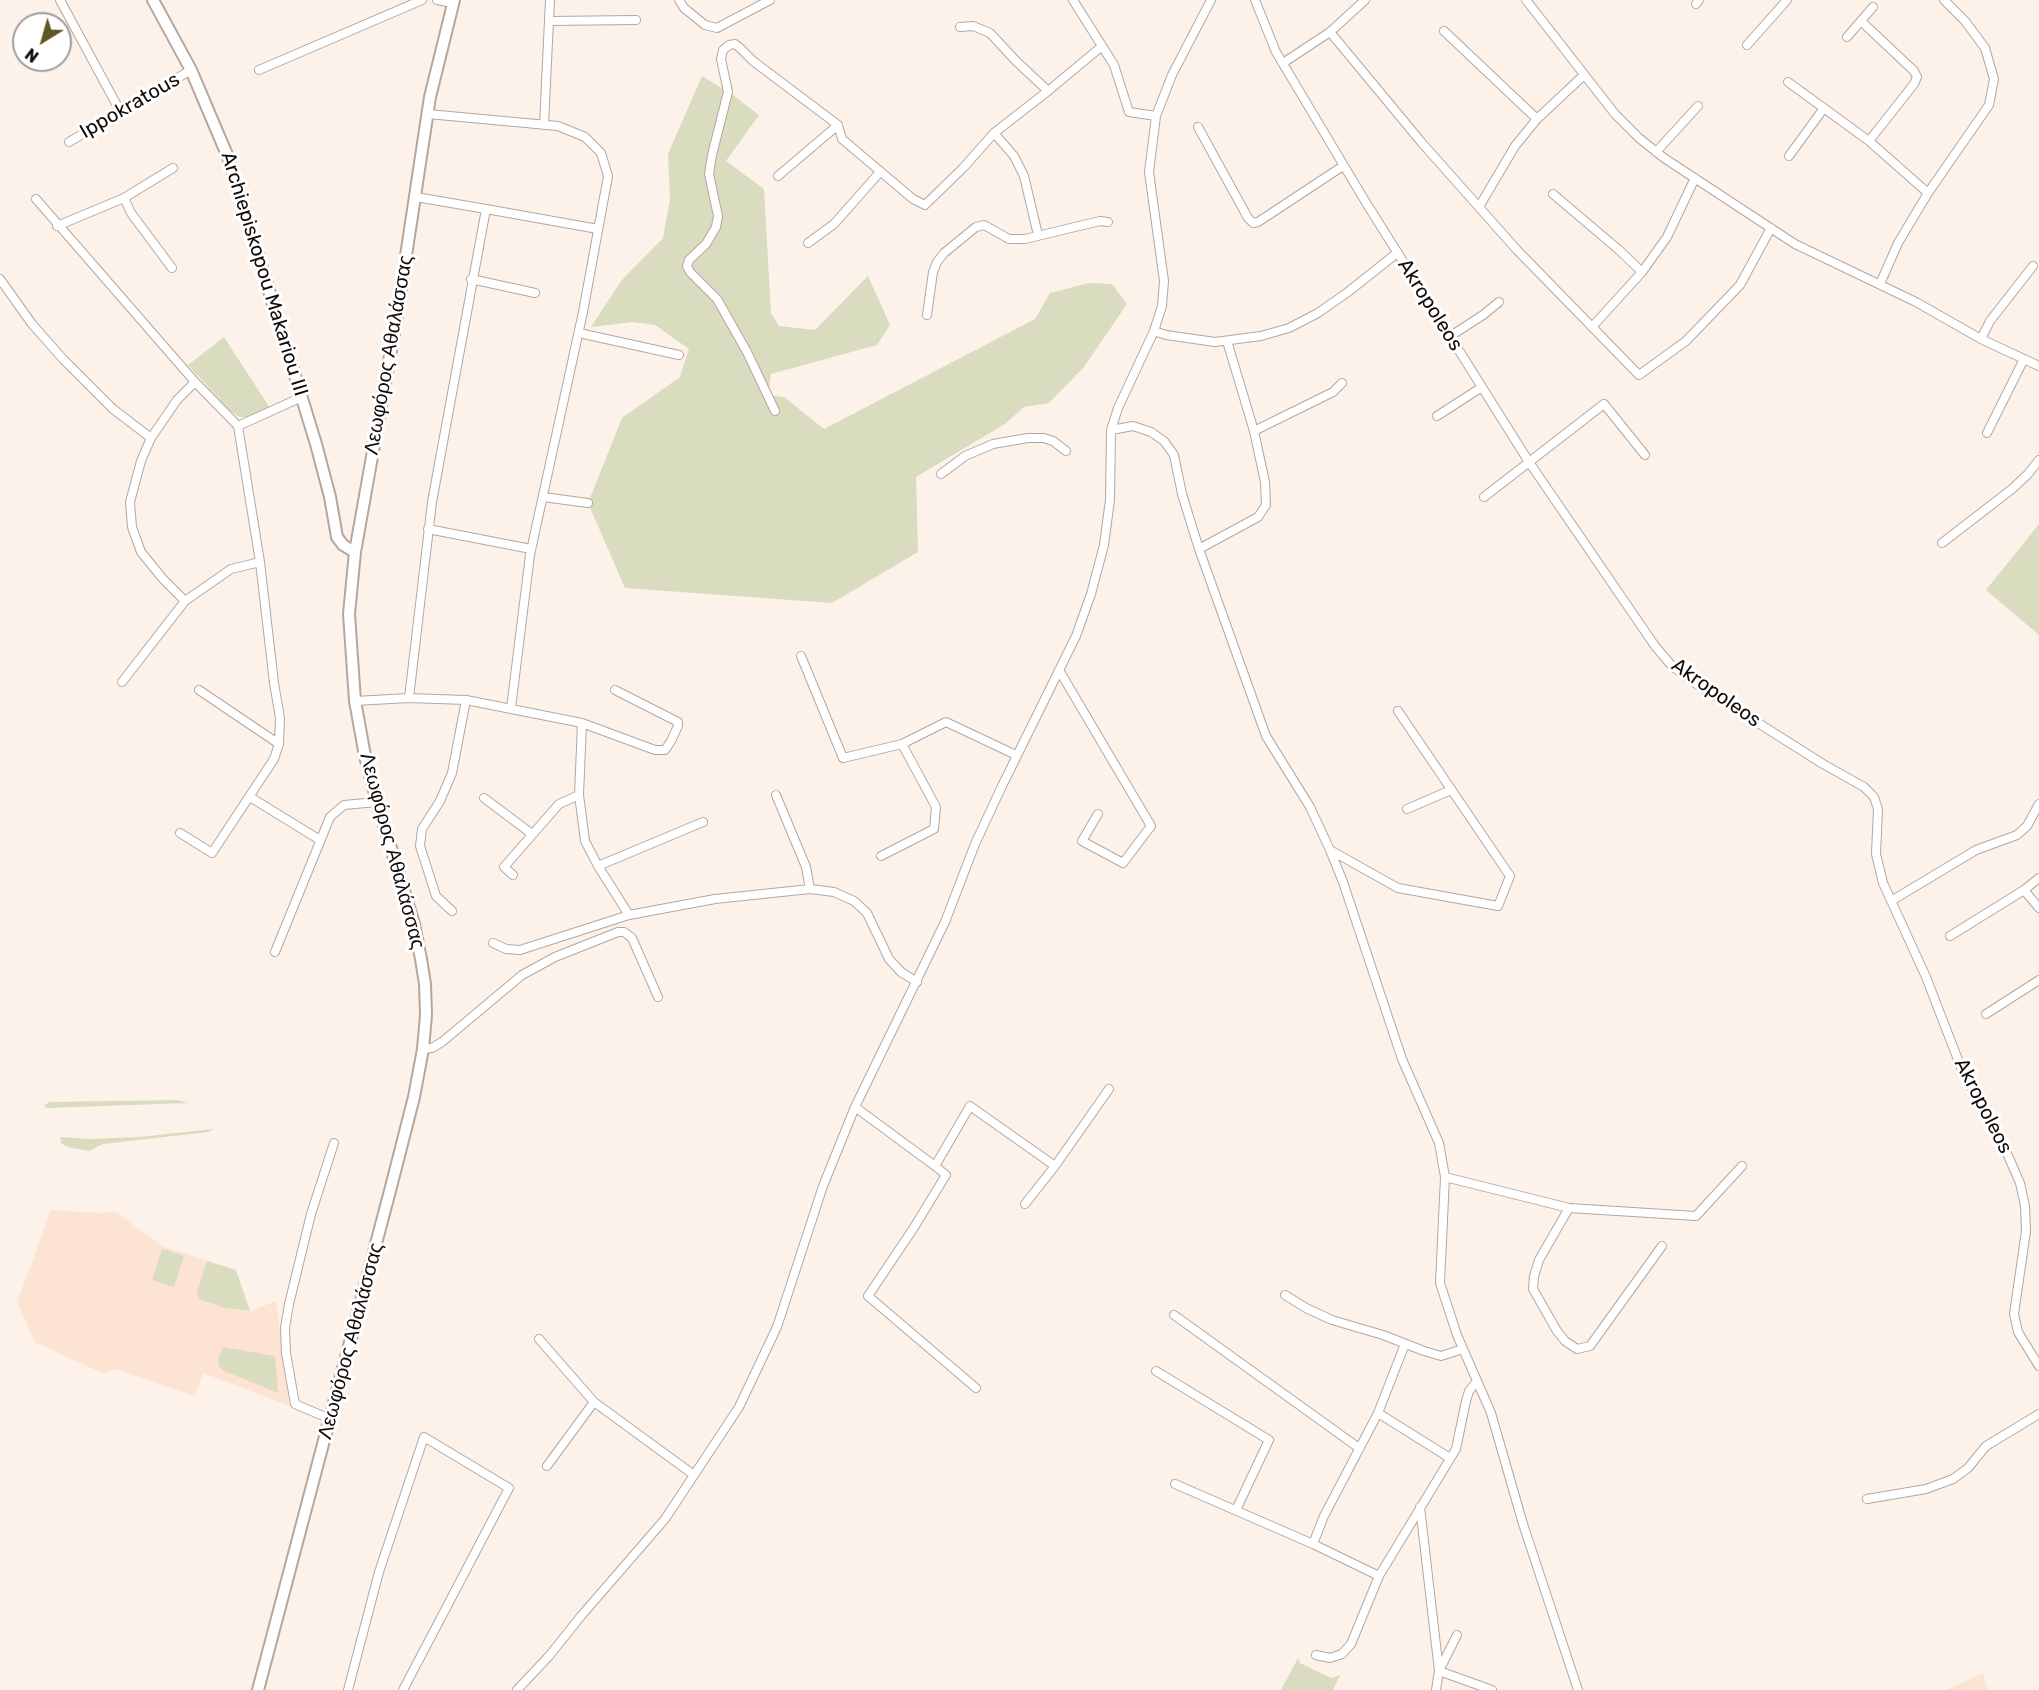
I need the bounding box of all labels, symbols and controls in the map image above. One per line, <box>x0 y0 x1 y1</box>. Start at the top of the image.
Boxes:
north arrow <box>12 12 72 72</box>
text: N <box>22 44 42 66</box>
street label: Ippokratous <box>76 68 184 144</box>
street label: Archiepiskopou Makariou III <box>215 149 313 399</box>
street label: Λεωφόρος Αθαλάσσας <box>360 253 418 457</box>
street label: Akropoleos <box>1392 255 1468 355</box>
street label: Akropoleos <box>1667 653 1765 733</box>
street label: Λεωφόρος Αθαλάσσας <box>354 750 430 952</box>
street label: Akropoleos <box>1949 1054 2017 1158</box>
street label: Λεωφόρος Αθαλάσσας <box>313 1240 389 1442</box>

